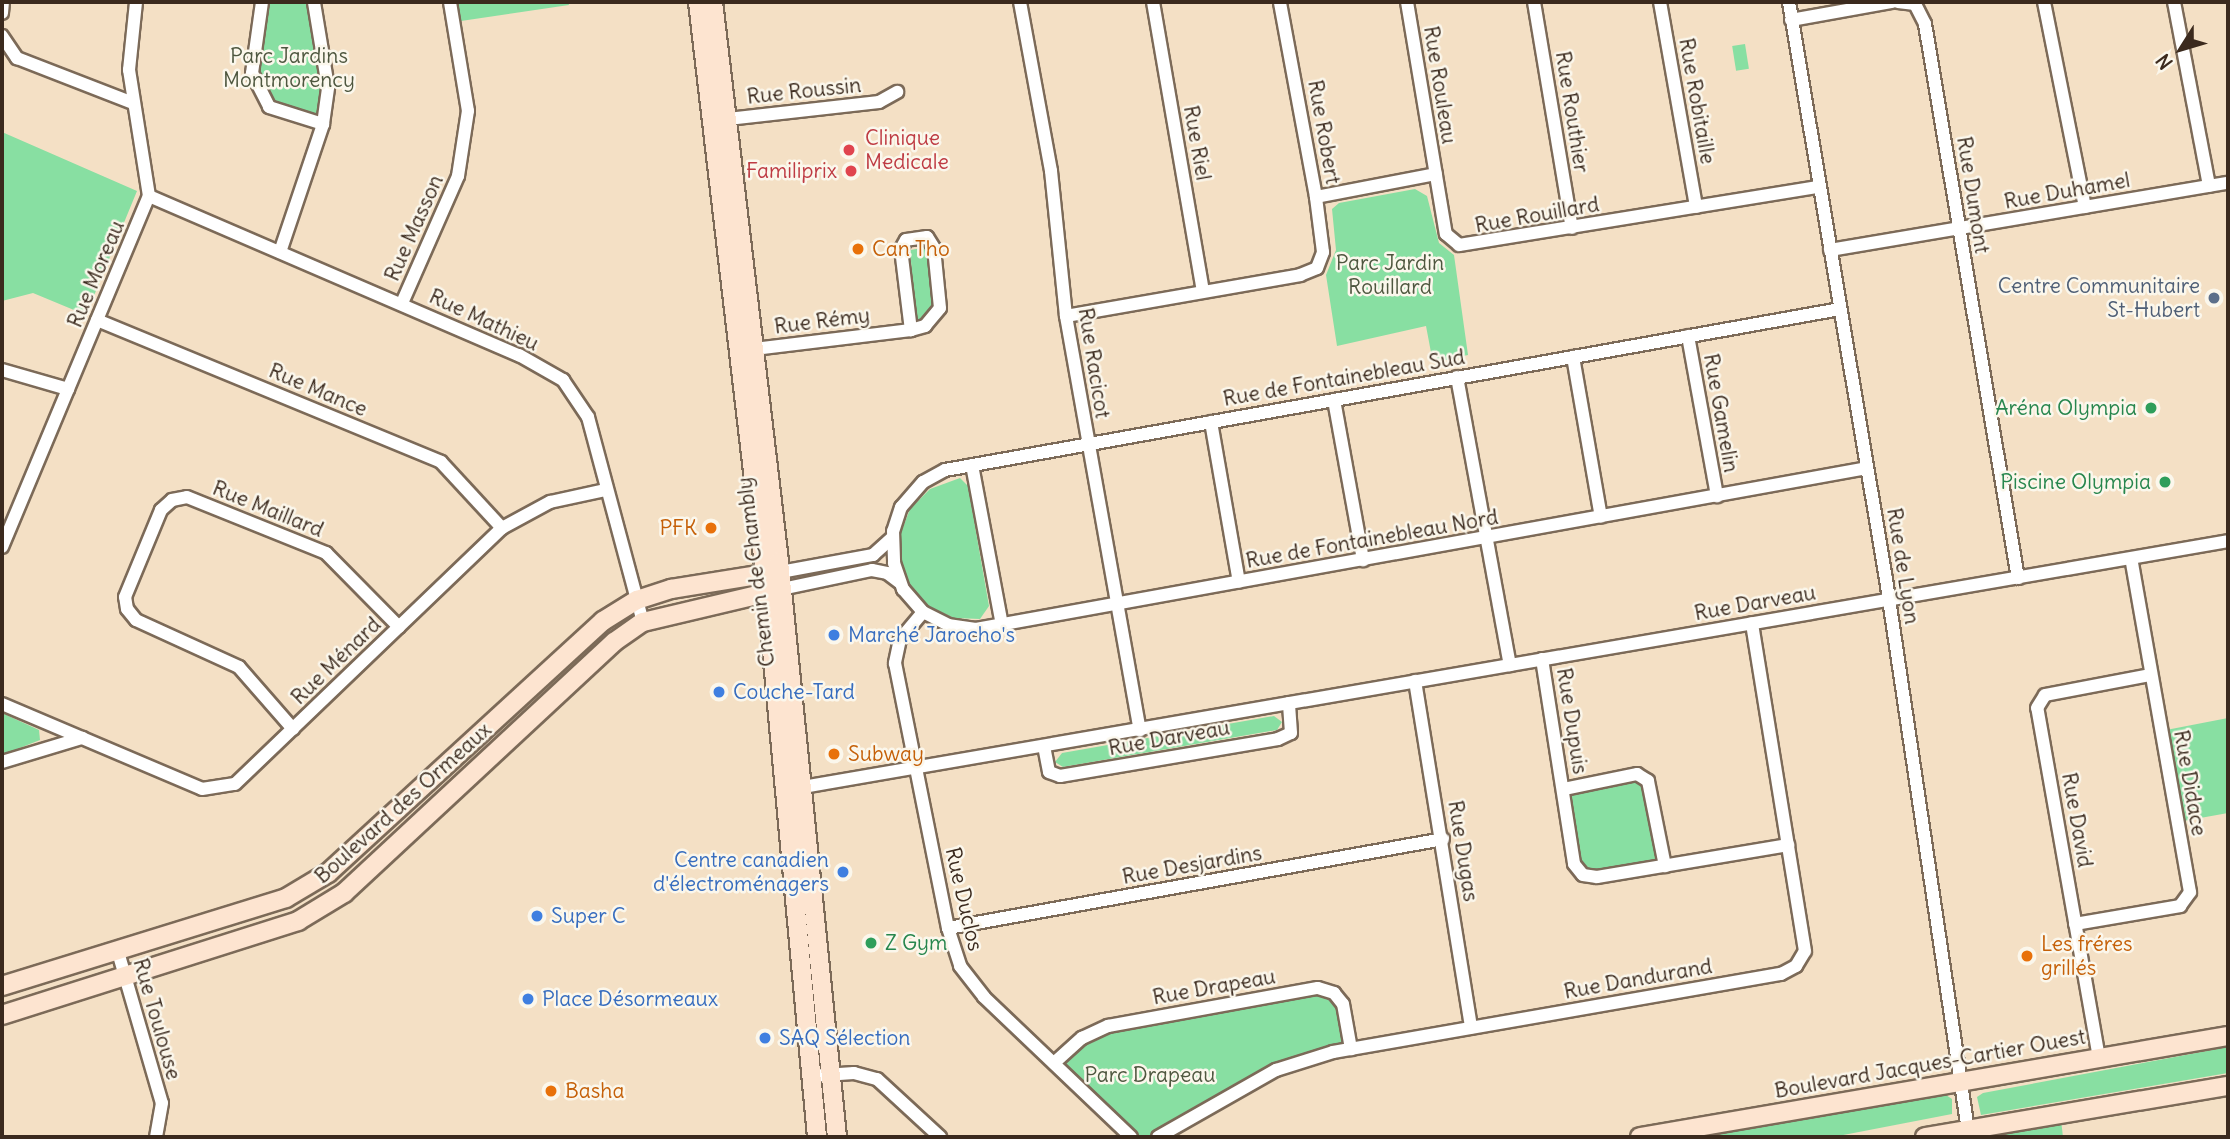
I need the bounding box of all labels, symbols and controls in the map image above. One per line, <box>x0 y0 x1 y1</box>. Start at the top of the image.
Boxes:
north arrow <box>2146 14 2216 84</box>
street label: Rue Rouleau <box>1418 24 1462 146</box>
street label: Rue Robitaille <box>1674 36 1720 166</box>
park label: Parc Jardins Montmorency <box>223 43 355 93</box>
street label: Rue Routhier <box>1550 49 1594 175</box>
text: N <box>2151 49 2178 74</box>
street label: Rue Roussin <box>746 72 862 110</box>
street label: Rue Robert <box>1302 78 1346 186</box>
street label: Rue Riel <box>1178 103 1216 183</box>
place label: Clinique Medicale <box>865 125 949 175</box>
street label: Rue Dumont <box>1951 135 1995 255</box>
marker: Clinique Medicale <box>839 140 859 160</box>
place label: Familiprix <box>746 158 837 184</box>
marker: Familiprix <box>843 163 859 179</box>
street label: Rue Duhamel <box>2002 168 2132 214</box>
street label: Rue Masson <box>379 171 449 285</box>
street label: Rue Rouillard <box>1473 192 1601 238</box>
street label: Rue Moreau <box>62 217 130 331</box>
place label: Can Tho <box>872 236 950 262</box>
marker: Can Tho <box>850 241 866 257</box>
park label: Parc Jardin Rouillard <box>1336 250 1444 300</box>
place label: Centre Communitaire St-Hubert <box>1998 273 2200 323</box>
street label: Rue Mathieu <box>425 284 543 356</box>
marker: Centre Communitaire St-Hubert <box>2206 290 2222 306</box>
street label: Rue Rémy <box>773 303 871 339</box>
street label: Rue Racicot <box>1073 306 1115 420</box>
street label: Rue de Fontainebleau Sud <box>1221 344 1467 412</box>
street label: Rue Gamelin <box>1698 352 1744 474</box>
street label: Rue Mance <box>265 358 371 422</box>
place label: Aréna Olympia <box>1995 395 2137 421</box>
marker: Aréna Olympia <box>2143 400 2159 416</box>
place label: Piscine Olympia <box>2000 469 2151 495</box>
marker: Piscine Olympia <box>2157 474 2173 490</box>
street label: Rue Maillard <box>209 475 327 543</box>
street label: Chemin de Chambly <box>732 476 780 668</box>
street label: Rue de Fontainebleau Nord <box>1244 504 1500 574</box>
street label: Rue de Lyon <box>1881 506 1925 626</box>
place label: PFK <box>660 515 697 541</box>
marker: PFK <box>703 520 719 536</box>
street label: Rue Darveau <box>1692 580 1818 626</box>
street label: Rue Ménard <box>286 612 386 710</box>
place label: Marché Jarocho's <box>848 622 1015 648</box>
marker: Marché Jarocho's <box>826 627 842 643</box>
street label: Rue Dupuis <box>1551 666 1593 776</box>
place label: Couche-Tard <box>733 679 855 705</box>
marker: Couche-Tard <box>711 684 727 700</box>
street label: Rue Darveau <box>1106 715 1232 761</box>
street label: Boulevard des Ormeaux <box>310 717 496 889</box>
street label: Rue Didace <box>2168 728 2212 838</box>
place label: Subway <box>848 741 924 767</box>
marker: Subway <box>826 746 842 762</box>
street label: Rue David <box>2056 771 2098 869</box>
street label: Rue Dugas <box>1443 799 1483 903</box>
street label: Rue Desjardins <box>1120 840 1264 890</box>
street label: Rue Duclos <box>940 845 988 953</box>
place label: Centre canadien d'électroménagers <box>653 847 829 897</box>
marker: Centre canadien d'électroménagers <box>835 864 851 880</box>
place label: Super C <box>551 903 626 929</box>
marker: Super C <box>529 908 545 924</box>
place label: Z Gym <box>885 930 947 956</box>
place label: Les fréres grillés <box>2041 931 2133 981</box>
marker: Z Gym <box>863 935 879 951</box>
marker: Les fréres grillés <box>2019 948 2035 964</box>
street label: Rue Dandurand <box>1562 954 1714 1004</box>
street label: Rue Toulouse <box>128 955 186 1083</box>
street label: Rue Drapeau <box>1151 964 1277 1010</box>
place label: Place Désormeaux <box>542 986 718 1012</box>
marker: Place Désormeaux <box>520 991 536 1007</box>
street label: Boulevard Jacques-Cartier Ouest <box>1773 1024 2087 1104</box>
place label: SAQ Sélection <box>779 1025 910 1051</box>
marker: SAQ Sélection <box>757 1030 773 1046</box>
park label: Parc Drapeau <box>1085 1062 1215 1088</box>
place label: Basha <box>565 1078 624 1104</box>
marker: Basha <box>543 1083 559 1099</box>

